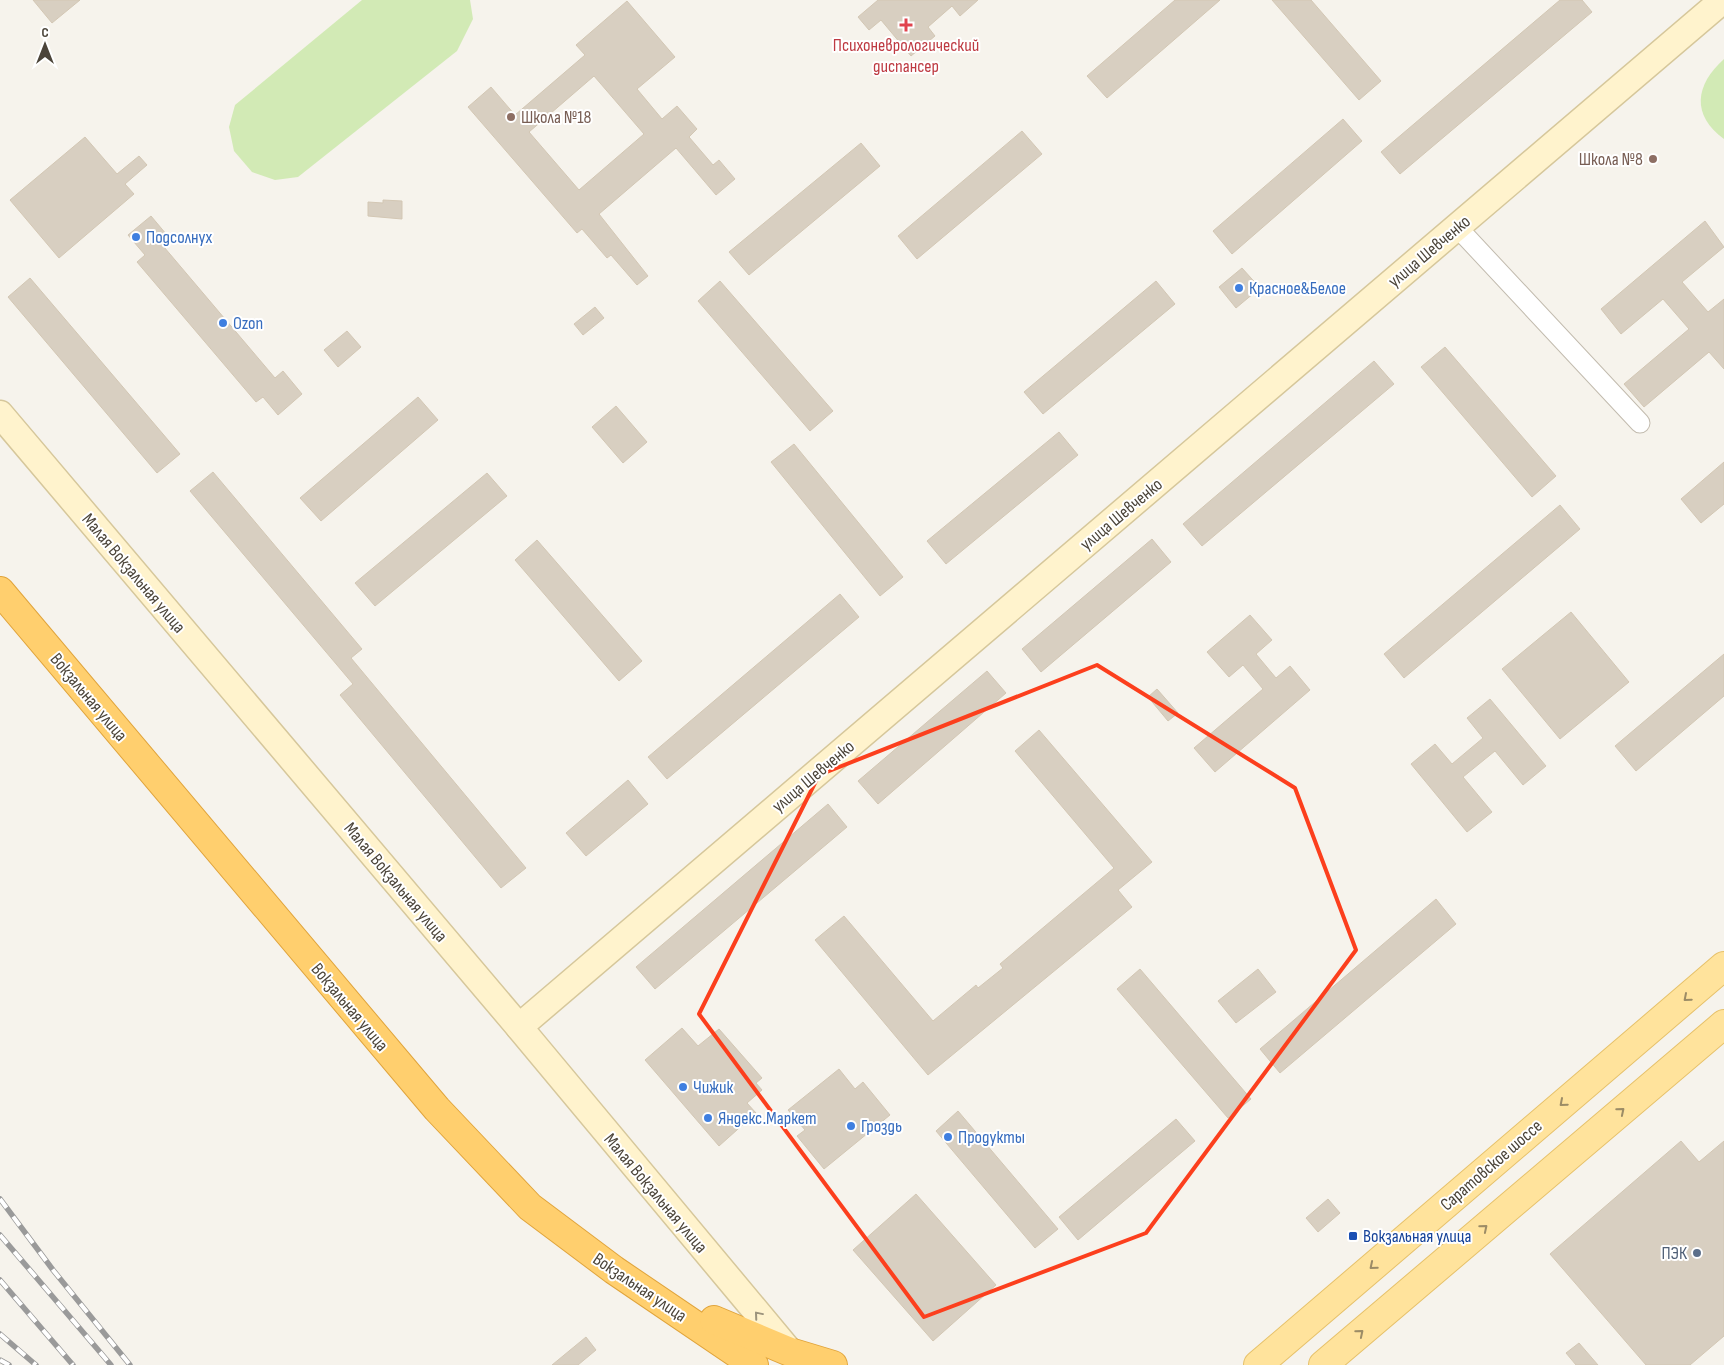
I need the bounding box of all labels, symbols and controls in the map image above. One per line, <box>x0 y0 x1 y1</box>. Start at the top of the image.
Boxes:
marker: Психоневрологический диспансер <box>899 18 913 32</box>
north arrow <box>20 20 70 70</box>
text: С <box>41 24 49 41</box>
place label: Психоневрологический диспансер <box>833 35 979 77</box>
place label: Школа №18 <box>521 107 592 128</box>
marker: Школа №18 <box>505 111 517 123</box>
place label: Школа №8 <box>1579 149 1643 170</box>
marker: Школа №8 <box>1647 153 1659 165</box>
street label: улица Шевченко <box>1384 211 1475 292</box>
place label: Подсолнух <box>146 227 212 248</box>
marker: Подсолнух <box>130 231 142 243</box>
place label: Красное&Белое <box>1249 278 1346 299</box>
marker: Красное&Белое <box>1233 282 1245 294</box>
place label: Ozon <box>233 313 263 334</box>
marker: Ozon <box>217 317 229 329</box>
street label: улица Шевченко <box>1076 474 1167 555</box>
street label: Малая Вокзальная улица <box>78 509 190 637</box>
street label: Вокзальная улица <box>46 649 132 746</box>
street label: улица Шевченко <box>768 736 859 817</box>
street label: Малая Вокзальная улица <box>340 818 452 946</box>
street label: Вокзальная улица <box>307 959 393 1056</box>
one-way arrow <box>1684 992 1693 1001</box>
place label: Чижик <box>693 1077 733 1098</box>
marker: Чижик <box>677 1081 689 1093</box>
one-way arrow <box>1560 1098 1569 1107</box>
place label: Яндекс.Маркет <box>718 1108 817 1129</box>
one-way arrow <box>1615 1109 1624 1117</box>
marker: Яндекс.Маркет <box>702 1112 714 1124</box>
street label: Саратовское шоссе <box>1436 1115 1547 1215</box>
place label: Гроздь <box>861 1116 902 1137</box>
marker: Гроздь <box>845 1120 857 1132</box>
place label: Продукты <box>958 1127 1025 1148</box>
street label: Малая Вокзальная улица <box>600 1129 712 1257</box>
marker: Продукты <box>942 1131 954 1143</box>
one-way arrow <box>1478 1225 1487 1234</box>
place label: Вокзальная улица <box>1363 1226 1471 1247</box>
marker: Вокзальная улица <box>1347 1230 1359 1242</box>
place label: ПЭК <box>1661 1243 1688 1264</box>
marker: ПЭК <box>1691 1247 1703 1259</box>
street label: Вокзальная улица <box>589 1248 691 1326</box>
one-way arrow <box>1370 1260 1379 1269</box>
one-way arrow <box>756 1312 764 1321</box>
one-way arrow <box>1355 1330 1364 1339</box>

